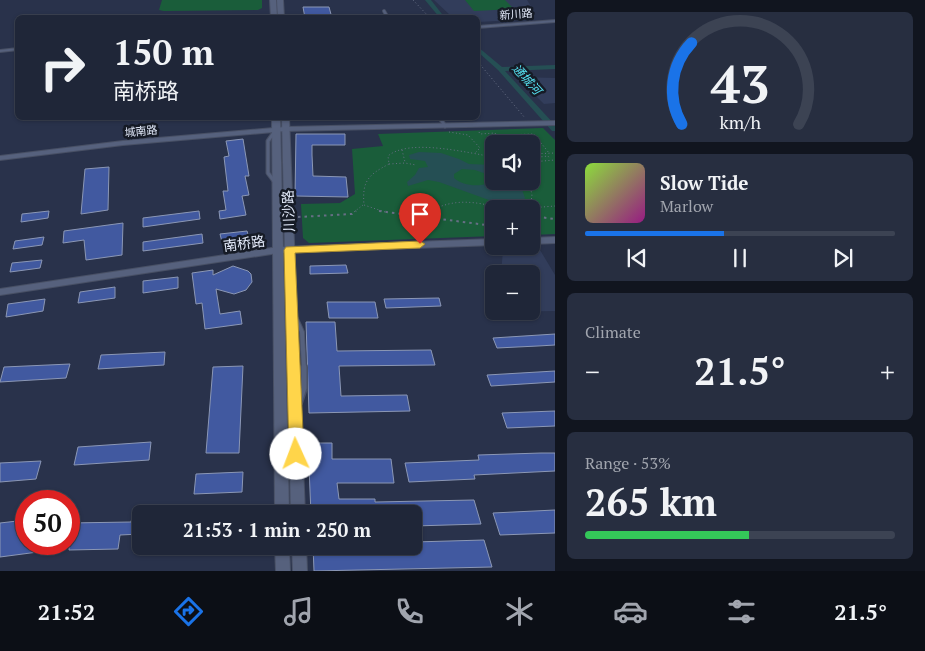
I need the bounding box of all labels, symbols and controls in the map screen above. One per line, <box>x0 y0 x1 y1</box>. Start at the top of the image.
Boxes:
street label: 新川路 <box>499 6 533 22</box>
text: 150 m <box>113 29 214 75</box>
icon: right <box>30 35 95 100</box>
text: 43 <box>711 49 769 118</box>
water label: 通城河 <box>509 61 546 99</box>
text: 南桥路 <box>113 76 179 105</box>
text: km/h <box>719 110 761 134</box>
street label: 城南路 <box>124 123 158 139</box>
map controls <box>485 135 540 320</box>
button: sound <box>485 135 540 190</box>
text: Slow Tide <box>660 170 749 195</box>
street label: 川沙路 <box>278 190 298 232</box>
pin <box>399 193 441 244</box>
text: Marlow <box>660 195 713 217</box>
icon: arrive <box>406 200 434 228</box>
button: + <box>485 200 540 255</box>
street label: 南桥路 <box>222 231 266 255</box>
icon: previous <box>623 244 651 272</box>
icon: pause <box>726 244 754 272</box>
icon: next <box>829 244 857 272</box>
button: − <box>485 265 540 320</box>
text: Climate <box>585 321 641 343</box>
text: 21.5° <box>694 346 786 396</box>
text: − <box>585 353 600 390</box>
text: + <box>880 353 895 390</box>
position arrow <box>269 427 321 479</box>
text: Range · 53% <box>585 452 671 474</box>
text: 265 km <box>585 477 717 527</box>
speed limit sign: 50 <box>15 490 80 555</box>
text: 21:53 · 1 min · 250 m <box>183 517 371 542</box>
icon: directions <box>171 594 206 629</box>
icon: music <box>281 594 316 629</box>
icon: phone <box>392 594 427 629</box>
icon: climate <box>502 594 537 629</box>
icon: car <box>613 594 648 629</box>
icon: filters <box>724 594 759 629</box>
text: 21:52 <box>38 597 95 626</box>
text: 21.5° <box>834 597 887 626</box>

